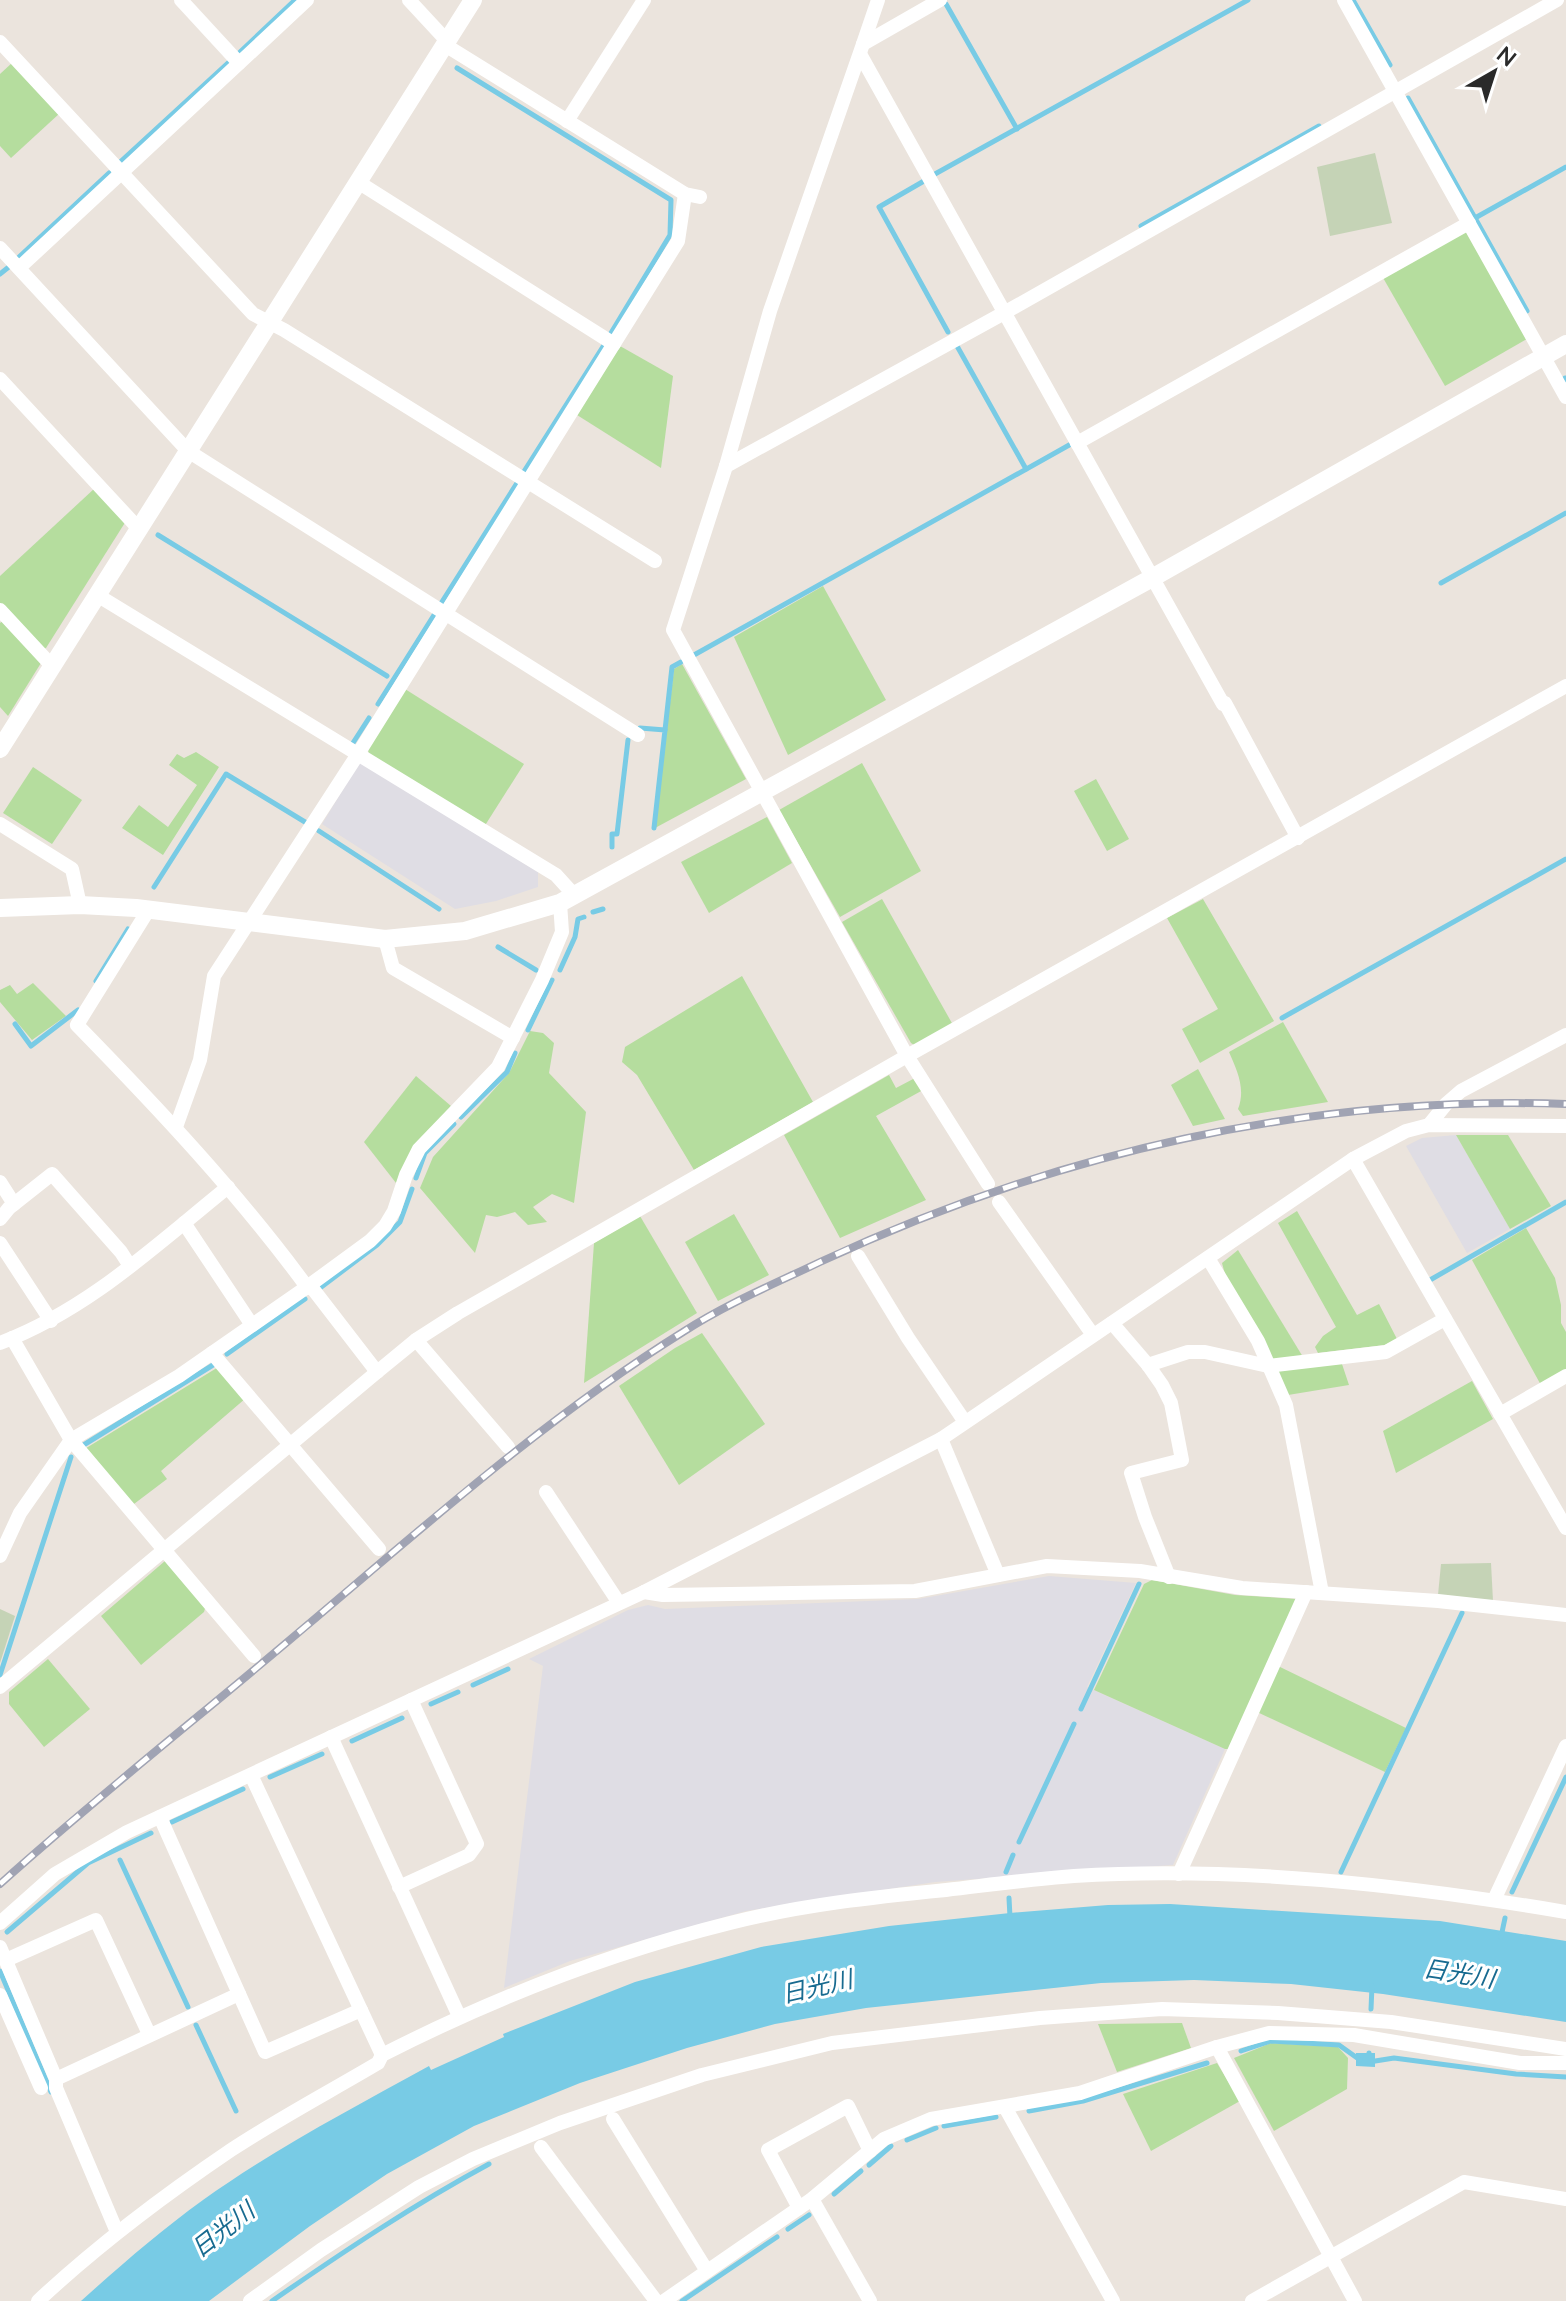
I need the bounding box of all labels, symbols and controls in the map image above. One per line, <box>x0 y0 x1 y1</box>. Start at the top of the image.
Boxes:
north arrow <box>1454 32 1534 112</box>
text: N <box>1492 40 1522 72</box>
water label: 日光川 <box>1421 1953 1500 1993</box>
water label: 日光川 <box>778 1963 858 2008</box>
water label: 日光川 <box>185 2193 262 2262</box>

